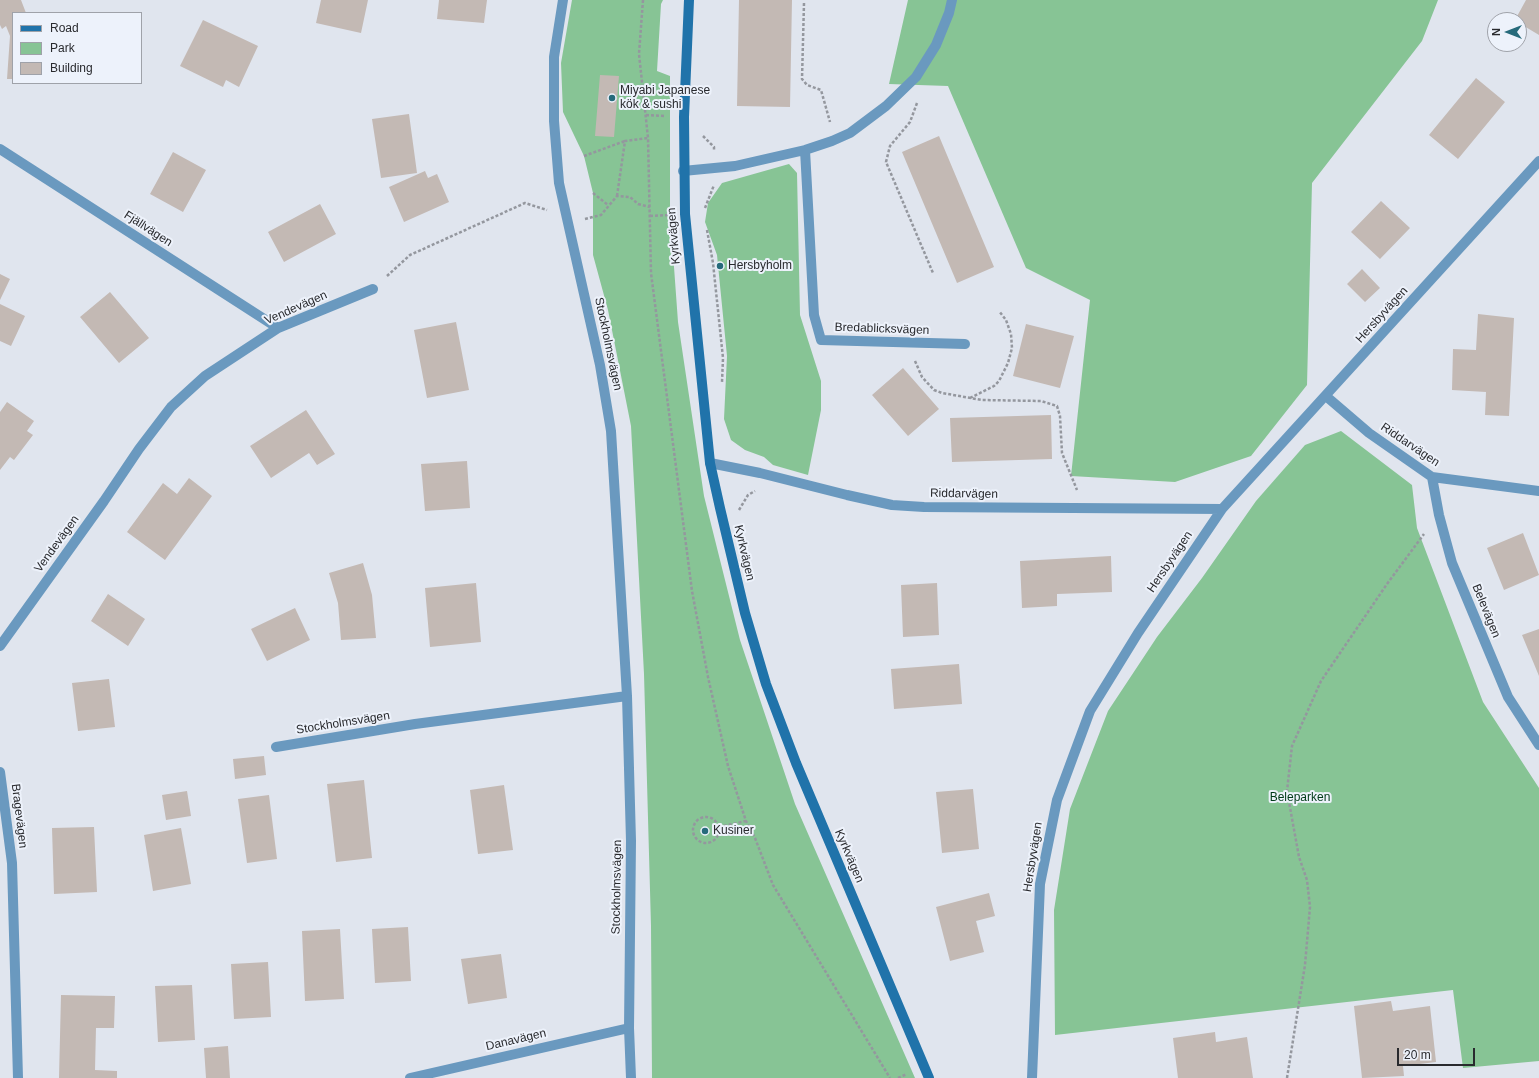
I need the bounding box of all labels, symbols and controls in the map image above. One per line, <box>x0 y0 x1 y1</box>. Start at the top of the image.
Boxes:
legend <box>12 12 142 84</box>
north arrow <box>1487 12 1527 52</box>
text: Road <box>50 21 79 35</box>
text: N <box>1490 28 1502 36</box>
text: Park <box>50 41 75 55</box>
text: Building <box>50 61 93 75</box>
place label: Miyabi Japanese kök & sushi <box>620 84 710 112</box>
marker: Miyabi Japanese kök & sushi <box>607 93 617 103</box>
street label: Kyrkvägen <box>664 207 684 265</box>
street label: Fjällvägen <box>121 208 175 250</box>
place label: Hersbyholm <box>728 259 792 273</box>
marker: Hersbyholm <box>715 261 725 271</box>
street label: Hersbyvägen <box>1353 284 1411 346</box>
street label: Vendevägen <box>263 288 329 328</box>
street label: Stockholmsvägen <box>591 296 625 392</box>
street label: Bredablicksvägen <box>834 320 930 338</box>
street label: Riddarvägen <box>1378 420 1442 470</box>
street label: Riddarvägen <box>930 486 998 502</box>
street label: Vendevägen <box>32 513 82 575</box>
street label: Kyrkvägen <box>731 524 757 582</box>
street label: Hersbyvägen <box>1144 529 1196 595</box>
street label: Belevägen <box>1469 582 1503 640</box>
street label: Stockholmsvägen <box>295 708 391 738</box>
street label: Bragevägen <box>8 783 30 849</box>
park label: Beleparken <box>1270 791 1330 805</box>
street label: Hersbyvägen <box>1020 821 1046 893</box>
place label: Kusiner <box>713 824 754 838</box>
marker: Kusiner <box>700 826 710 836</box>
street label: Kyrkvägen <box>831 827 867 885</box>
street label: Stockholmsvägen <box>609 840 625 934</box>
street label: Danavägen <box>484 1026 548 1054</box>
scale bar <box>1399 1040 1477 1066</box>
text: 20 m <box>1404 1048 1431 1062</box>

